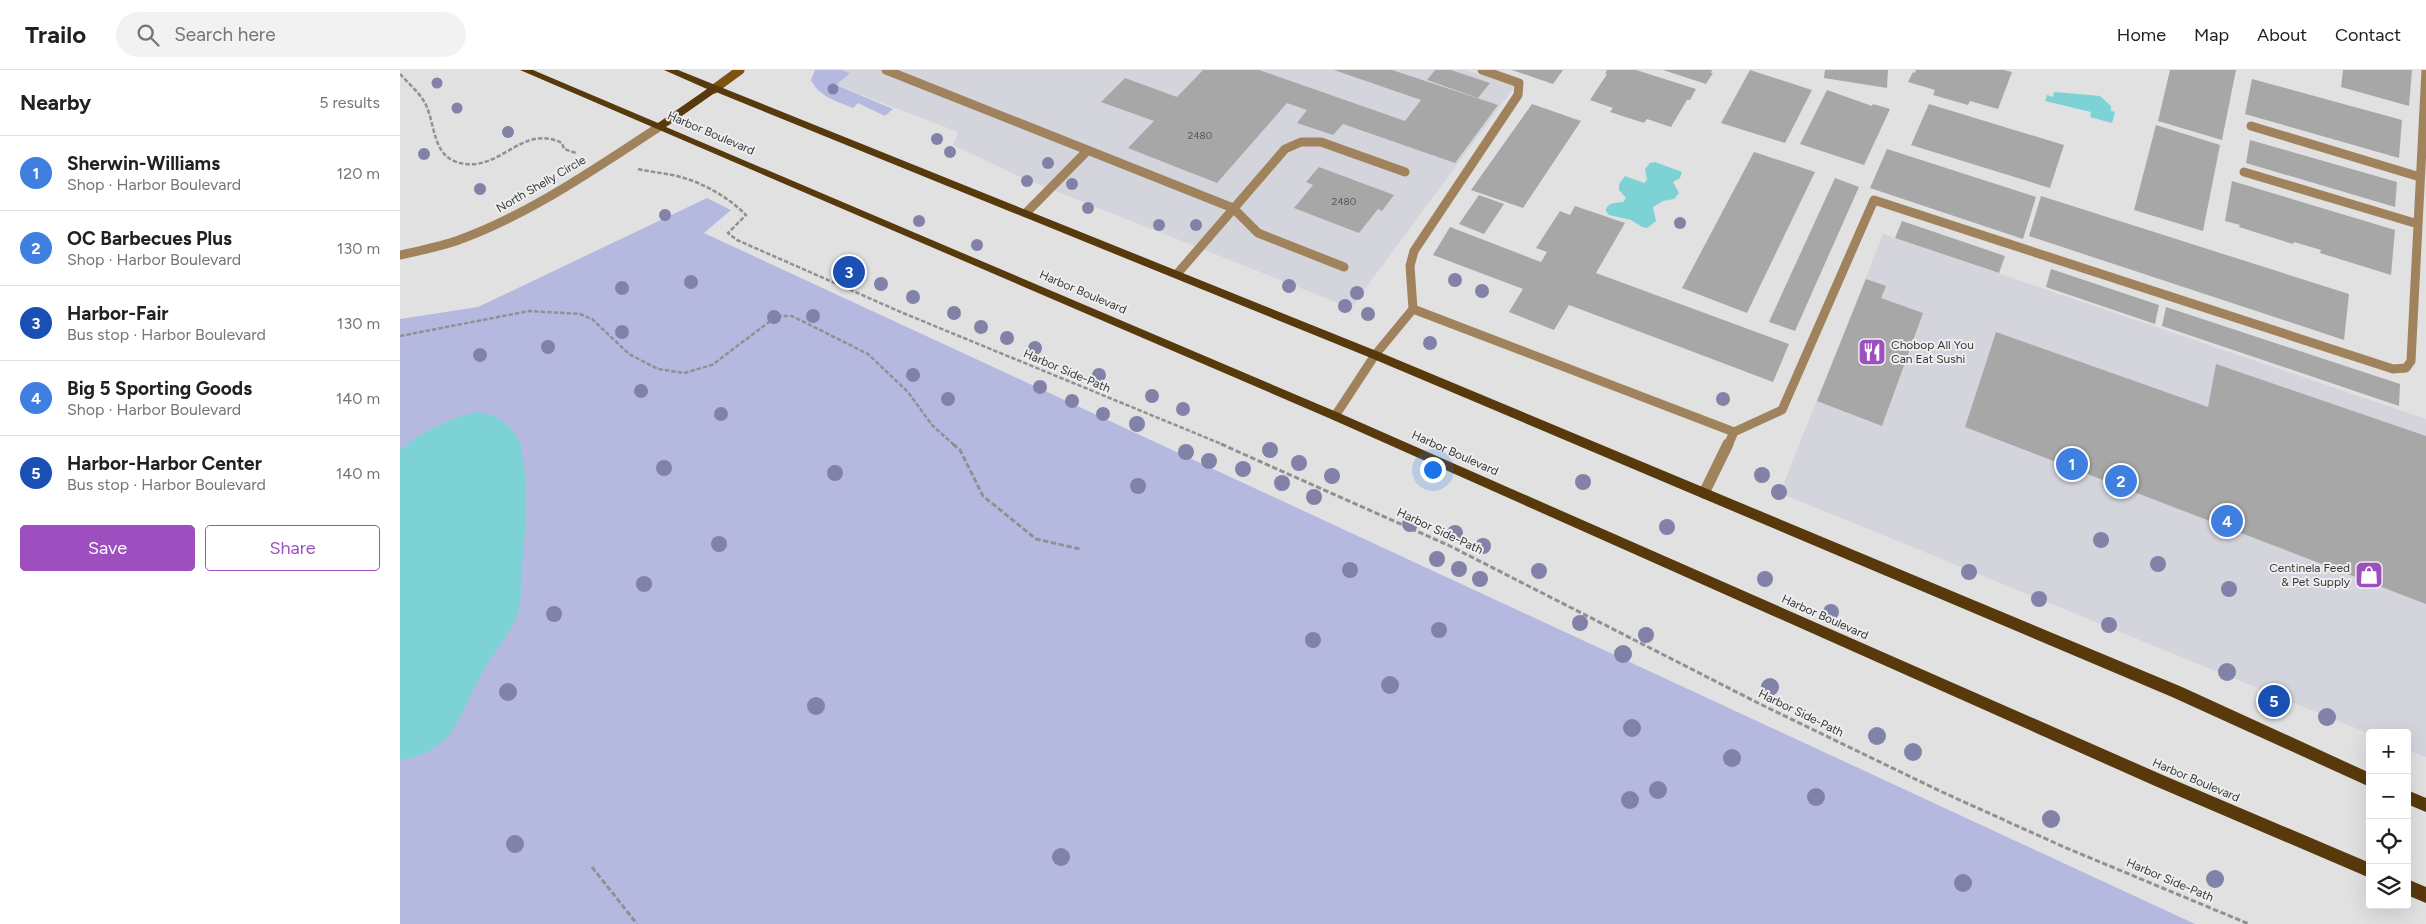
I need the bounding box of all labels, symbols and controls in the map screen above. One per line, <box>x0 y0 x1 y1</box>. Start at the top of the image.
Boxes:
search box <box>116 12 466 57</box>
text: Trailo <box>25 20 86 49</box>
icon: search <box>134 21 162 49</box>
text: Search here <box>174 23 276 46</box>
text: Home <box>2117 24 2166 46</box>
text: Map <box>2194 24 2229 46</box>
text: About <box>2257 24 2307 46</box>
text: Contact <box>2335 24 2401 46</box>
text: Nearby <box>20 90 91 115</box>
text: 5 results <box>319 93 380 112</box>
street label: Harbor Boulevard <box>665 108 757 158</box>
house number: 2480 <box>1188 129 1212 142</box>
text: Sherwin-Williams <box>67 152 220 175</box>
street label: North Shelly Circle <box>494 153 589 215</box>
text: 1 <box>33 164 39 183</box>
text: 120 m <box>337 164 380 183</box>
text: Shop · Harbor Boulevard <box>67 175 241 194</box>
house number: 2480 <box>1332 195 1356 208</box>
text: OC Barbecues Plus <box>67 227 232 250</box>
text: 2 <box>31 239 41 258</box>
text: 130 m <box>337 239 380 258</box>
text: Shop · Harbor Boulevard <box>67 250 241 269</box>
pin: 3 <box>833 253 865 291</box>
street label: Harbor Boulevard <box>1037 267 1129 317</box>
text: Harbor-Fair <box>67 302 169 325</box>
text: 3 <box>32 314 40 333</box>
text: 130 m <box>337 314 380 333</box>
text: Bus stop · Harbor Boulevard <box>67 325 266 344</box>
restaurant icon: Chobop All You Can Eat Sushi <box>1857 337 1887 367</box>
place label: Chobop All You Can Eat Sushi <box>1891 338 1974 366</box>
street label: Harbor Side-Path <box>1021 346 1113 396</box>
text: Big 5 Sporting Goods <box>67 377 252 400</box>
text: 4 <box>31 389 41 408</box>
text: 140 m <box>336 389 380 408</box>
text: Shop · Harbor Boulevard <box>67 400 241 419</box>
street label: Harbor Boulevard <box>1409 428 1501 478</box>
pin: 1 <box>2056 445 2088 483</box>
text: Harbor-Harbor Center <box>67 452 262 475</box>
your location <box>1420 457 1446 483</box>
pin: 2 <box>2105 462 2137 500</box>
text: 5 <box>31 464 41 483</box>
text: 140 m <box>336 464 380 483</box>
text: Bus stop · Harbor Boulevard <box>67 475 266 494</box>
pin: 4 <box>2211 502 2243 540</box>
street label: Harbor Side-Path <box>1395 505 1485 557</box>
button: Save <box>20 525 195 571</box>
button: Share <box>205 525 380 571</box>
shop icon: Centinela Feed & Pet Supply <box>2354 560 2384 590</box>
place label: Centinela Feed & Pet Supply <box>2269 561 2351 589</box>
street label: Harbor Boulevard <box>1779 592 1871 642</box>
pin: 5 <box>2258 682 2290 720</box>
street label: Harbor Side-Path <box>1756 686 1846 740</box>
map controls <box>2366 729 2411 909</box>
button: + <box>2366 729 2411 774</box>
street label: Harbor Boulevard <box>2150 755 2242 805</box>
button: − <box>2366 774 2411 819</box>
button: locate <box>2366 819 2411 864</box>
street label: Harbor Side-Path <box>2124 855 2216 905</box>
button: layers <box>2366 864 2411 909</box>

